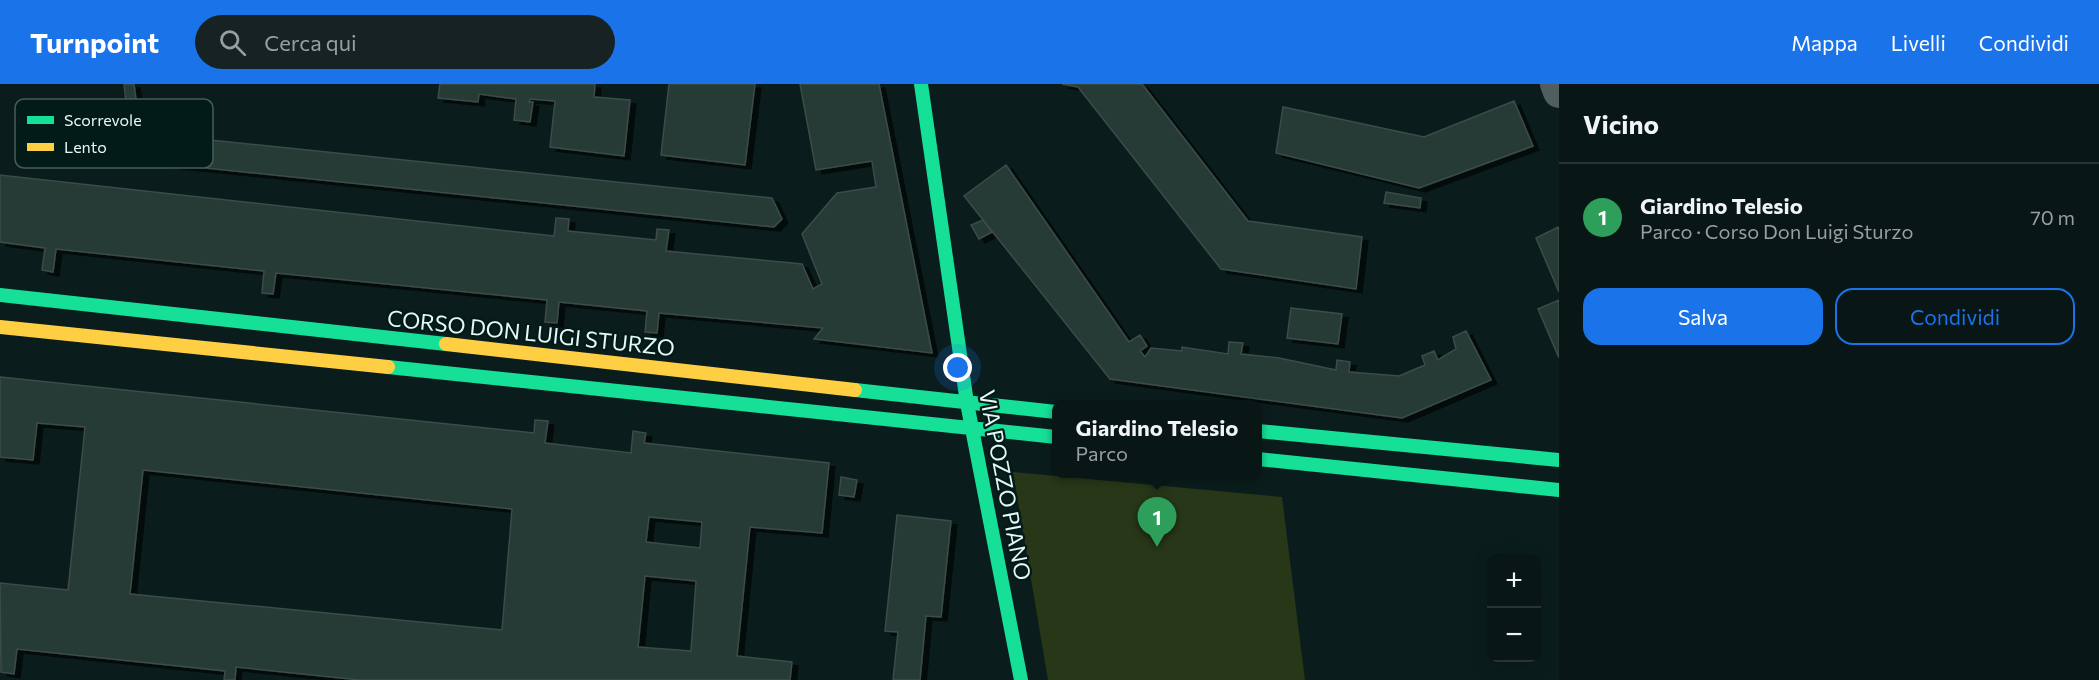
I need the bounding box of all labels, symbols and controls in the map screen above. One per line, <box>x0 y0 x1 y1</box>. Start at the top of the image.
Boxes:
search box <box>195 15 615 69</box>
text: Turnpoint <box>30 25 159 59</box>
icon: search <box>216 26 249 59</box>
text: Cerca qui <box>264 29 357 56</box>
text: Mappa <box>1791 30 1858 55</box>
text: Livelli <box>1891 30 1946 55</box>
text: Condividi <box>1979 30 2069 55</box>
legend <box>15 99 213 168</box>
text: Vicino <box>1583 108 1659 139</box>
text: Scorrevole <box>64 110 142 129</box>
text: Lento <box>64 137 107 156</box>
text: Giardino Telesio <box>1640 192 1803 219</box>
text: 1 <box>1598 205 1607 229</box>
text: 70 m <box>2030 205 2075 229</box>
text: Parco · Corso Don Luigi Sturzo <box>1640 219 1913 243</box>
button: Salva <box>1583 288 1823 345</box>
button: Condividi <box>1835 288 2075 345</box>
street label: CORSO DON LUIGI STURZO <box>386 304 676 361</box>
your location <box>943 353 972 382</box>
street label: VIA POZZO PIANO <box>974 388 1037 582</box>
popup <box>1052 400 1262 478</box>
text: Giardino Telesio <box>1076 414 1238 441</box>
text: Parco <box>1076 441 1128 465</box>
pin: 1 <box>1138 498 1176 547</box>
map controls <box>1487 554 1541 662</box>
button: + <box>1487 554 1541 608</box>
button: − <box>1487 608 1541 662</box>

